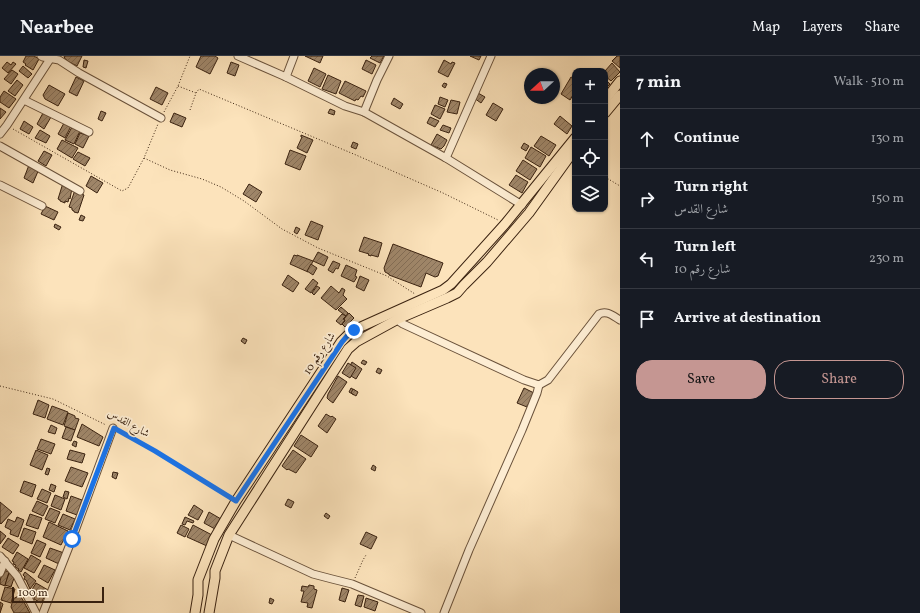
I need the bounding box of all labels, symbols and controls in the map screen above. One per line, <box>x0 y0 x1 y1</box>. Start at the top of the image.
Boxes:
text: Nearbee <box>20 15 94 41</box>
text: Map <box>752 18 780 37</box>
text: Layers <box>802 18 842 37</box>
text: Share <box>864 18 900 37</box>
north arrow <box>524 68 560 104</box>
map controls <box>572 68 608 212</box>
button: + <box>572 68 608 104</box>
text: 7 min <box>636 71 681 94</box>
text: Walk · 510 m <box>833 73 904 91</box>
button: − <box>572 104 608 140</box>
icon: ahead <box>636 128 658 150</box>
text: Continue <box>674 128 739 149</box>
text: 130 m <box>871 130 904 148</box>
button: locate <box>572 140 608 176</box>
button: layers <box>572 176 608 212</box>
text: Turn right <box>674 177 748 198</box>
icon: right <box>636 188 658 210</box>
text: 150 m <box>871 190 904 208</box>
text: شارع القدس <box>674 201 728 219</box>
text: Turn left <box>674 237 736 258</box>
icon: left <box>636 248 658 270</box>
text: 230 m <box>869 250 904 268</box>
text: شارع رقم 10 <box>674 261 730 279</box>
icon: arrive <box>636 308 658 330</box>
text: Arrive at destination <box>674 308 821 329</box>
route end <box>345 321 363 339</box>
street label: شارع رقم 10 <box>300 330 341 379</box>
button: Save <box>636 360 766 399</box>
button: Share <box>774 360 904 399</box>
street label: شارع القدس <box>104 406 152 443</box>
route start <box>63 530 81 548</box>
scale bar <box>12 585 104 604</box>
text: 100 m <box>18 586 48 601</box>

